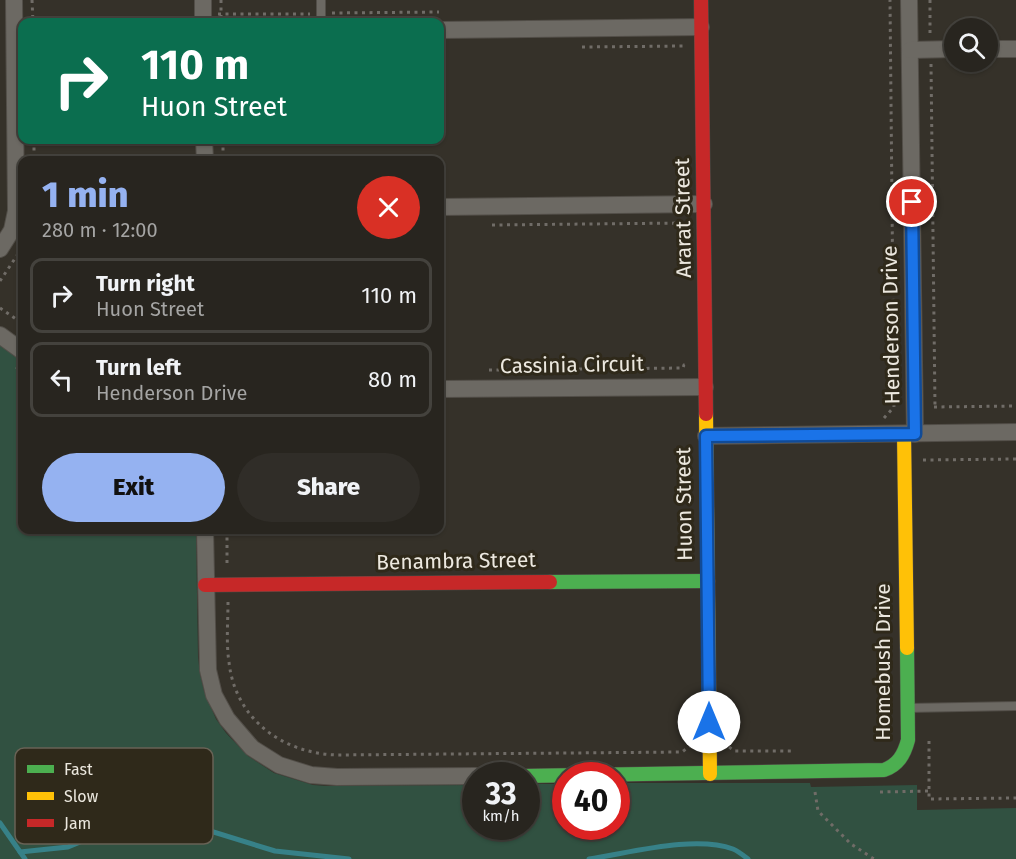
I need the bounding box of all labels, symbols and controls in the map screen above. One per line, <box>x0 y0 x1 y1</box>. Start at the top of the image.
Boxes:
map controls <box>944 18 998 72</box>
button: search <box>944 18 998 72</box>
text: 110 m <box>141 40 249 90</box>
icon: right <box>42 42 120 120</box>
text: Huon Street <box>141 91 287 123</box>
street label: Ararat Street <box>669 157 697 278</box>
text: 1 min <box>42 173 128 217</box>
button: close <box>357 176 420 239</box>
pin <box>886 176 937 227</box>
icon: arrive <box>895 185 928 218</box>
text: 280 m · 12:00 <box>42 218 158 242</box>
street label: Henderson Drive <box>877 245 905 405</box>
text: Turn right <box>96 270 195 297</box>
icon: right <box>45 279 78 312</box>
text: 110 m <box>361 282 417 309</box>
text: Huon Street <box>96 297 204 321</box>
street label: Cassinia Circuit <box>500 351 645 379</box>
text: Turn left <box>96 354 181 381</box>
icon: left <box>45 363 78 396</box>
text: 80 m <box>368 366 417 393</box>
text: Henderson Drive <box>96 381 247 405</box>
street label: Huon Street <box>670 447 698 561</box>
button: Exit <box>42 453 225 522</box>
button: Share <box>237 453 420 522</box>
street label: Benambra Street <box>376 547 537 575</box>
street label: Homebush Drive <box>870 583 896 741</box>
position arrow <box>677 690 741 754</box>
legend <box>15 748 213 844</box>
text: Fast <box>64 760 93 779</box>
speed limit sign: 40 <box>552 762 630 840</box>
text: 33 <box>485 776 517 812</box>
text: Slow <box>64 787 99 806</box>
text: km/h <box>482 807 520 825</box>
text: Jam <box>64 814 91 833</box>

